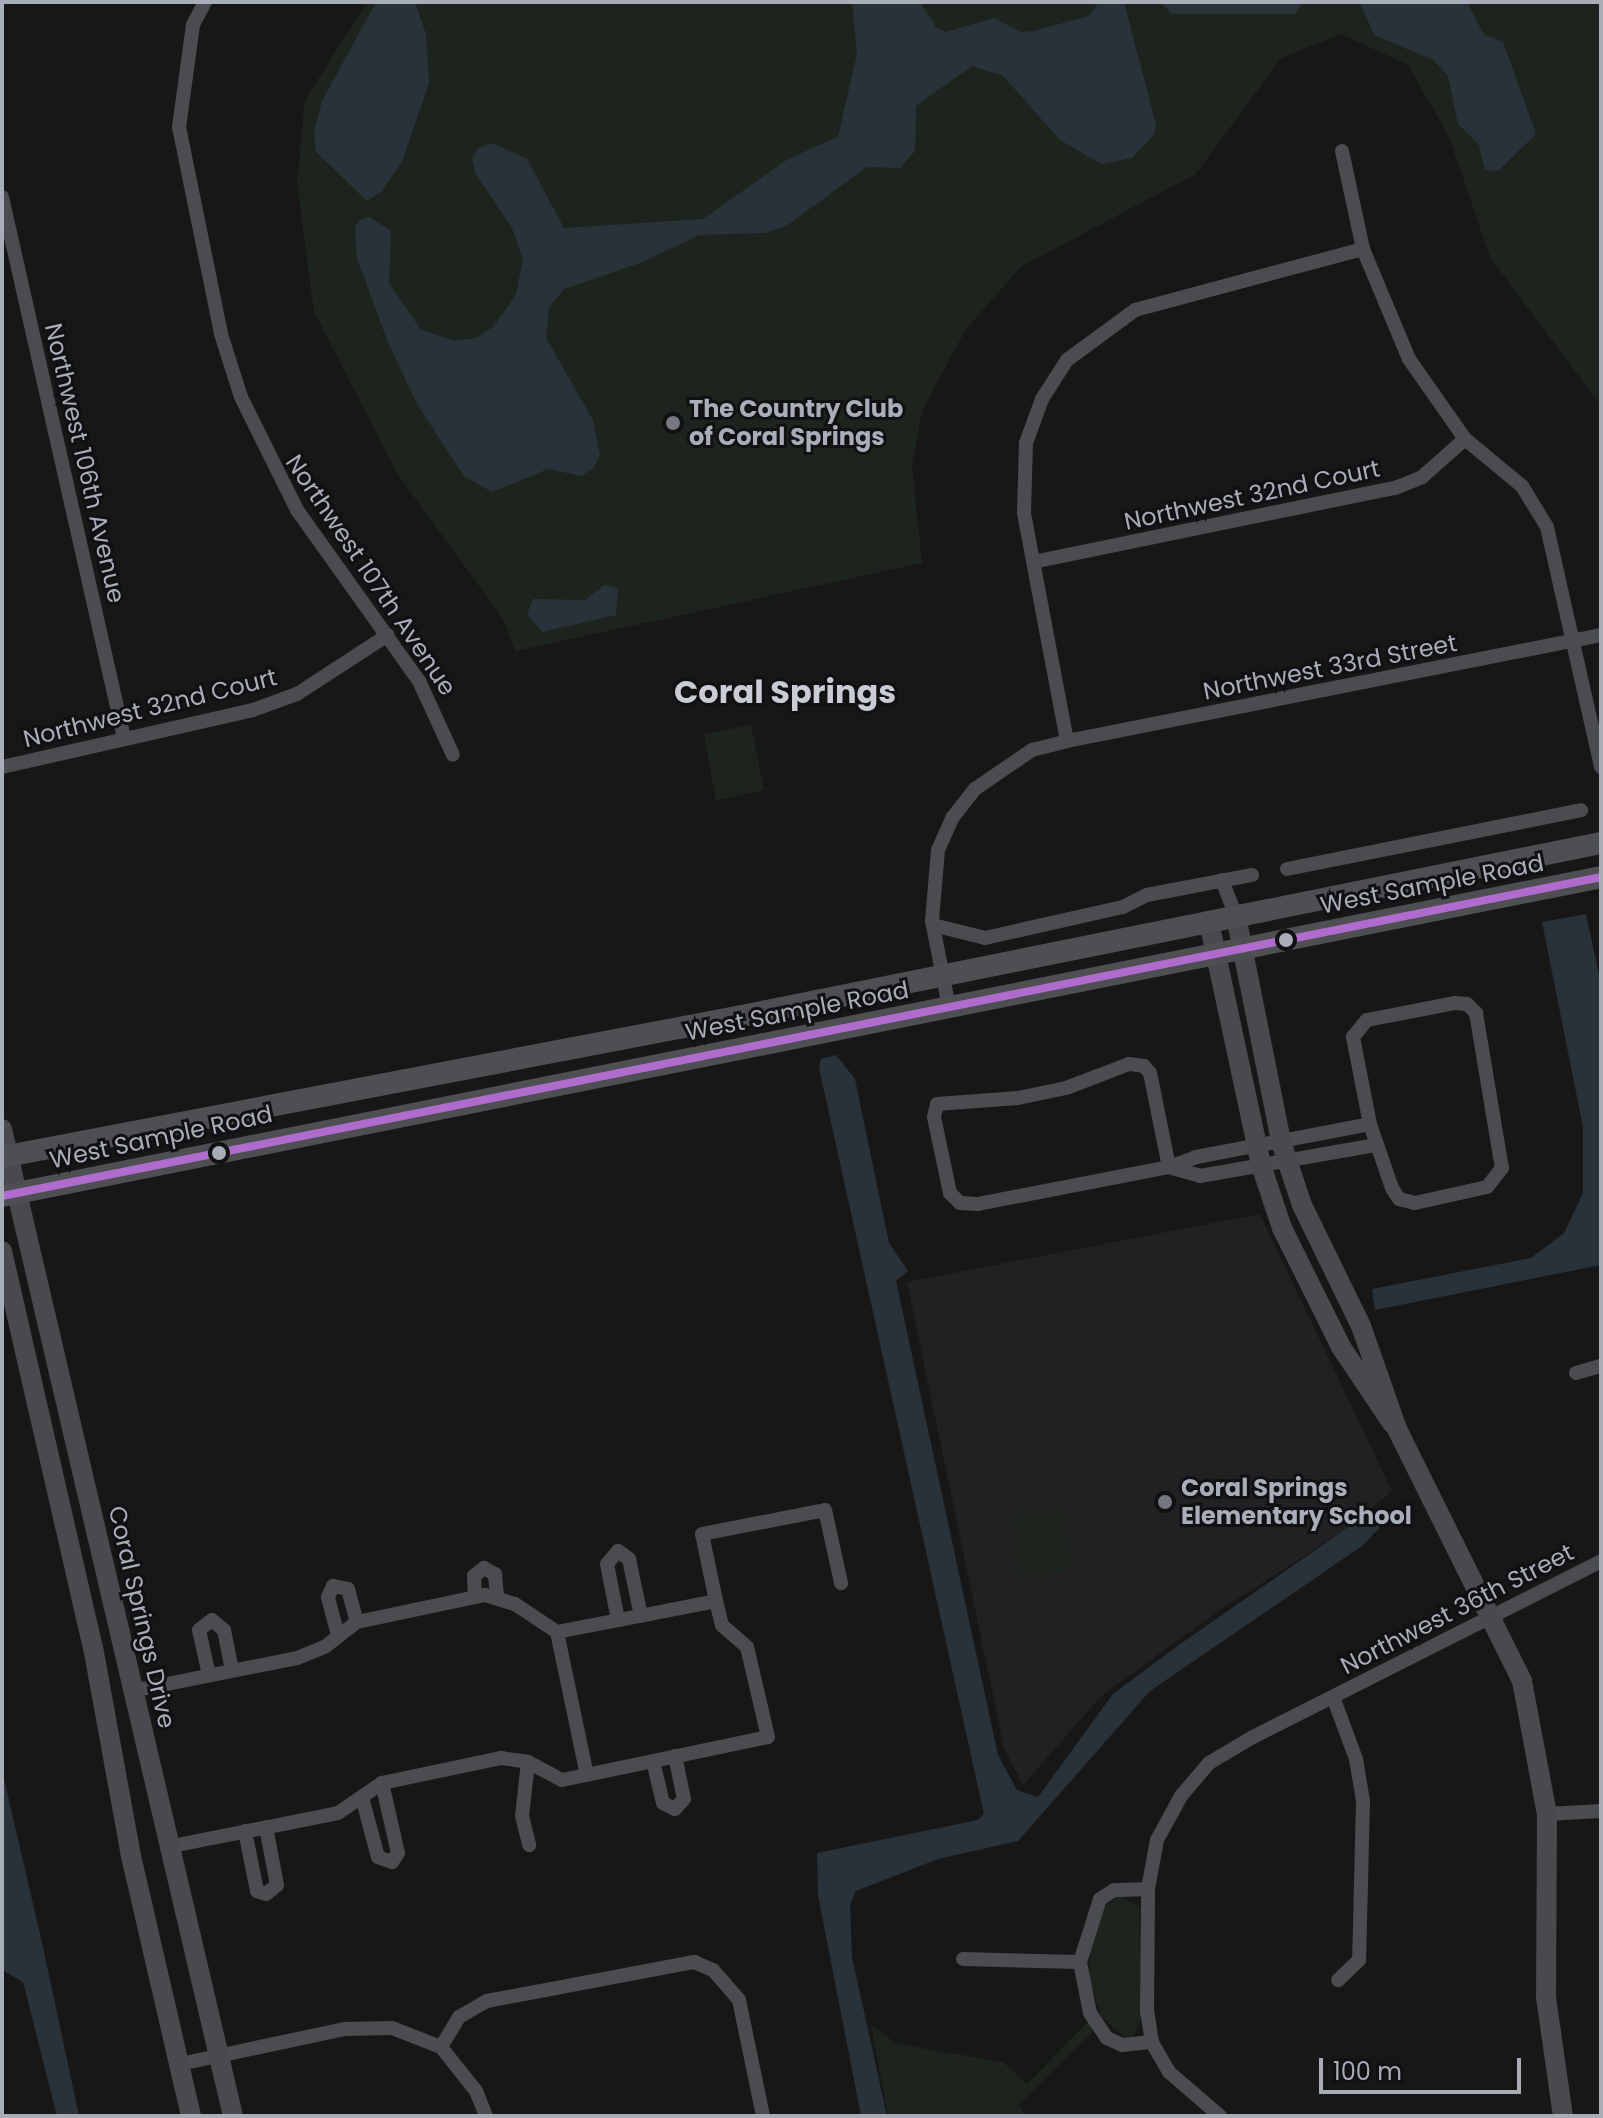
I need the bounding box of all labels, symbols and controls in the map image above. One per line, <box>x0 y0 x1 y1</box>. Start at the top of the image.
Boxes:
street label: Northwest 106th Avenue <box>39 320 131 606</box>
place label: The Country Club of Coral Springs <box>689 395 903 451</box>
marker: The Country Club of Coral Springs <box>664 414 682 432</box>
street label: Northwest 107th Avenue <box>280 449 462 701</box>
street label: Northwest 32nd Court <box>1122 454 1382 536</box>
street label: Northwest 33rd Street <box>1201 628 1459 706</box>
street label: Northwest 32nd Court <box>20 663 280 753</box>
district label: Coral Springs <box>674 673 896 711</box>
street label: West Sample Road <box>1318 848 1546 920</box>
unlabelled marker <box>1278 932 1294 948</box>
street label: West Sample Road <box>683 975 911 1047</box>
street label: West Sample Road <box>47 1099 275 1175</box>
unlabelled marker <box>211 1145 227 1161</box>
place label: Coral Springs Elementary School <box>1181 1474 1412 1530</box>
marker: Coral Springs Elementary School <box>1156 1493 1174 1511</box>
street label: Coral Springs Drive <box>102 1503 182 1731</box>
street label: Northwest 36th Street <box>1336 1538 1578 1680</box>
scale bar <box>1323 2042 1525 2092</box>
text: 100 m <box>1333 2055 1402 2088</box>

